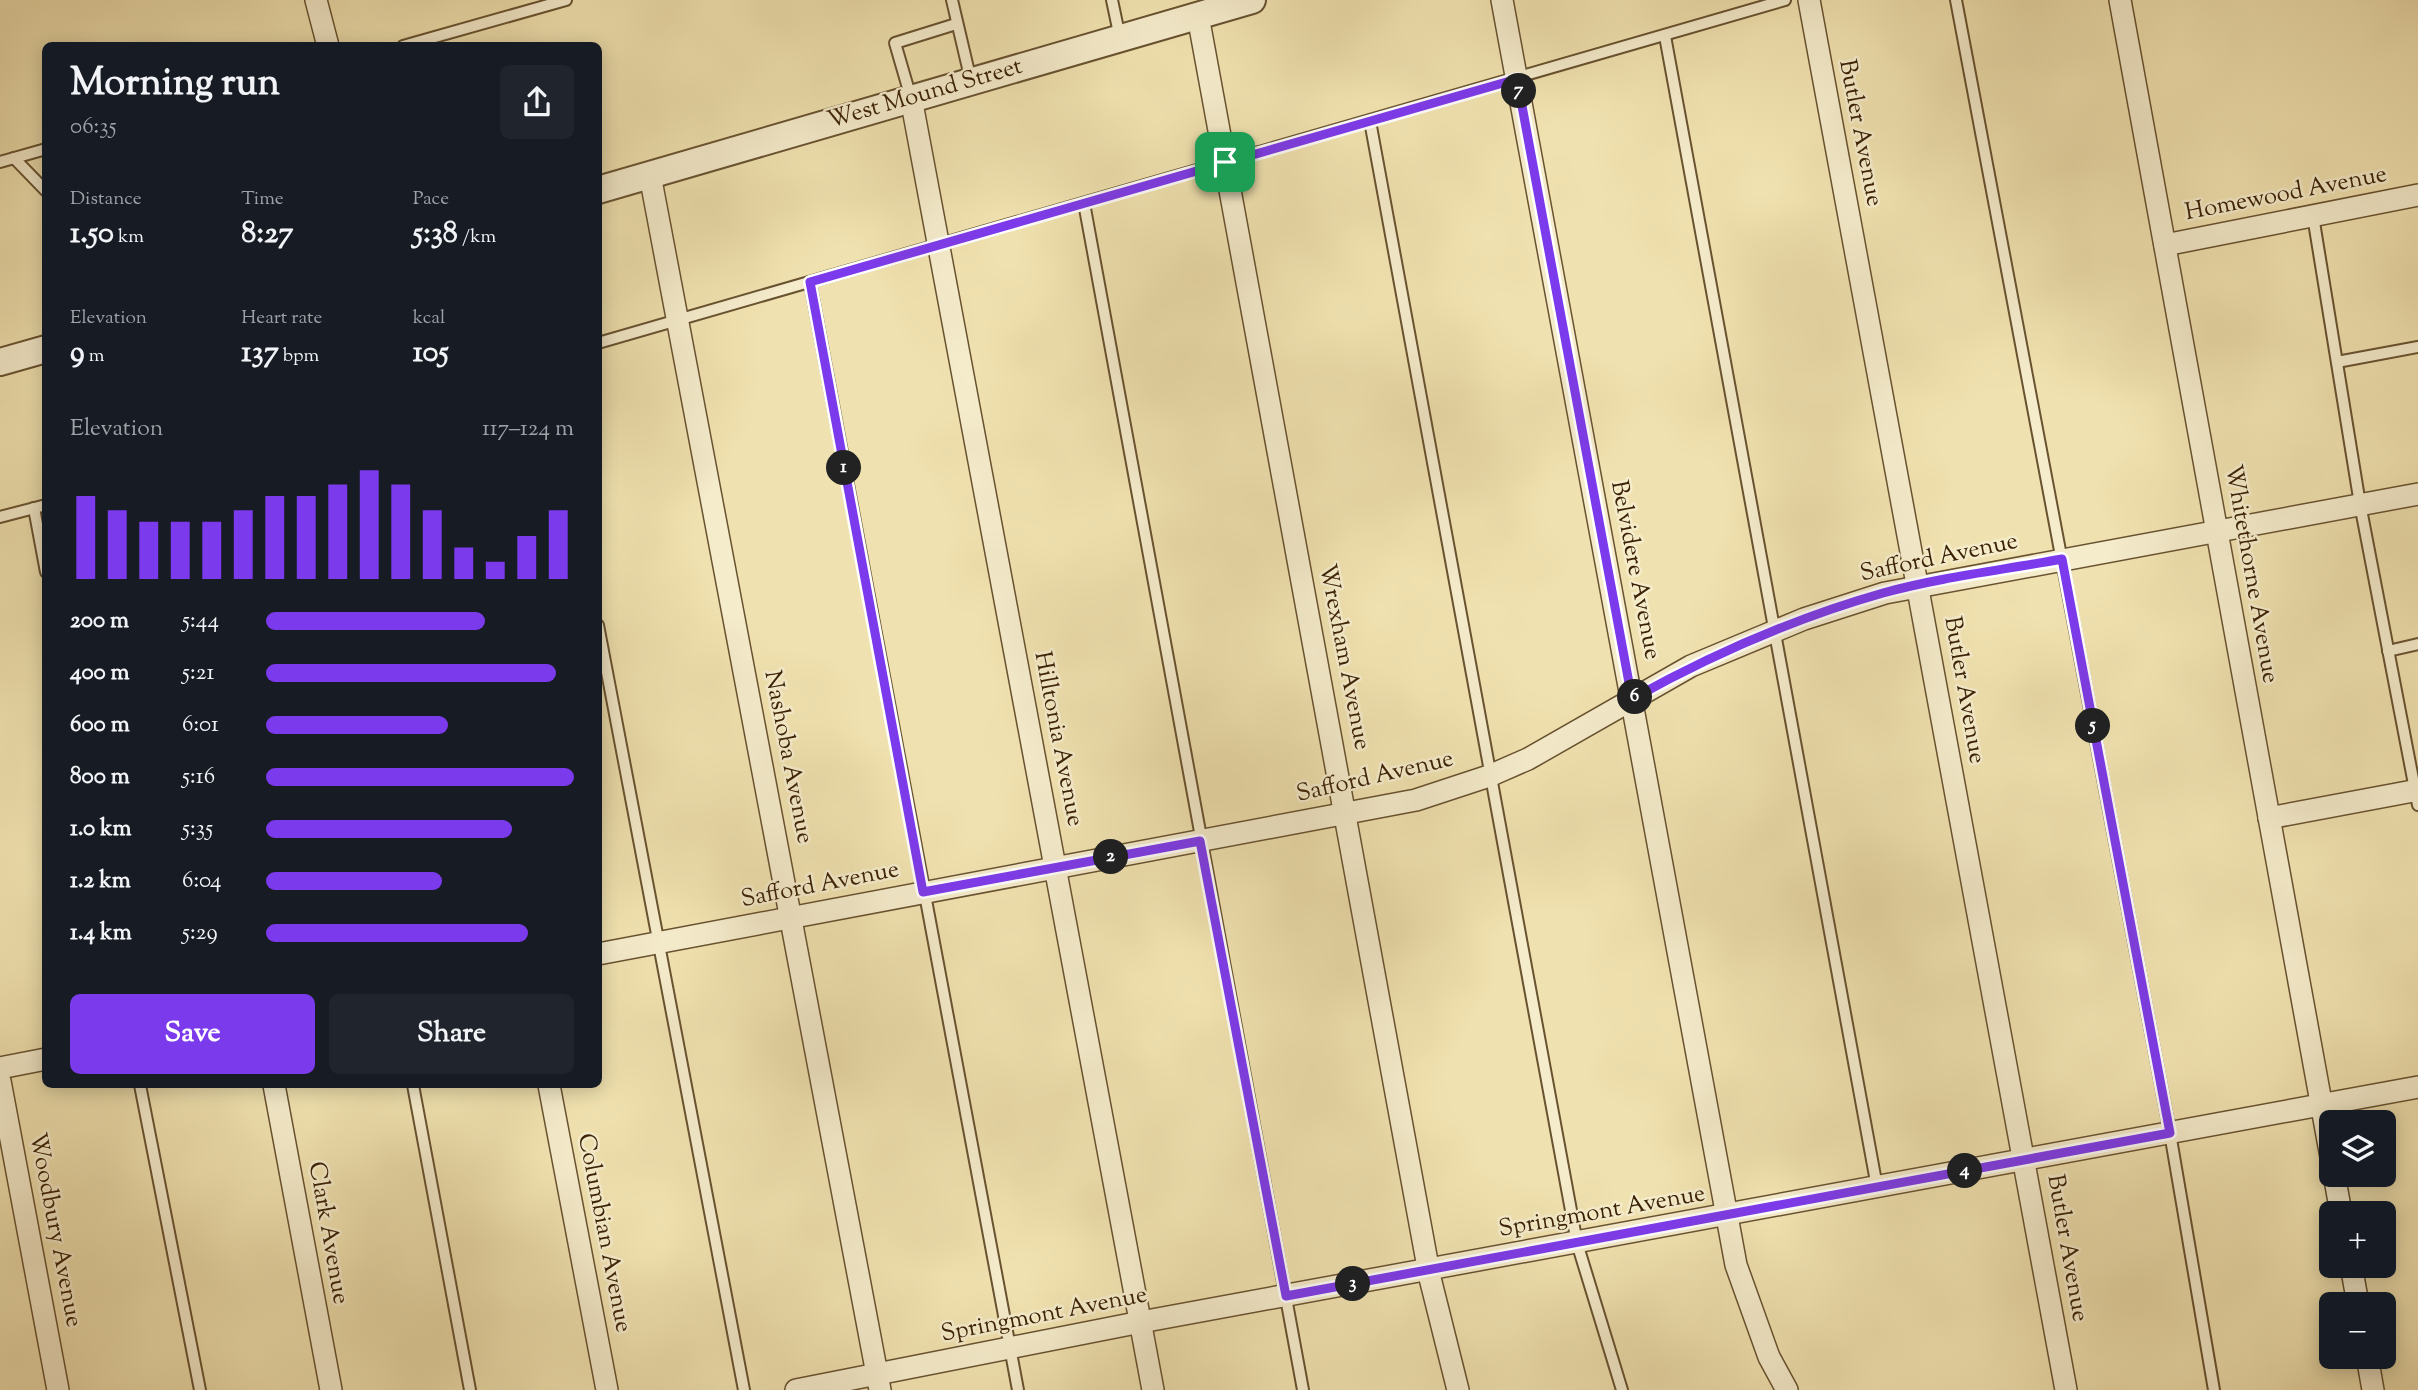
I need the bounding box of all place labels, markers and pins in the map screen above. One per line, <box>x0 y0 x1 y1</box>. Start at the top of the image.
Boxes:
pin: 7 <box>1502 74 1536 108</box>
pin <box>1195 132 1255 192</box>
pin: 1 <box>826 450 862 486</box>
pin: 6 <box>1618 680 1652 714</box>
pin: 5 <box>2076 708 2110 744</box>
pin: 2 <box>1094 840 1128 874</box>
pin: 4 <box>1948 1154 1982 1188</box>
pin: 3 <box>1336 1266 1370 1302</box>

